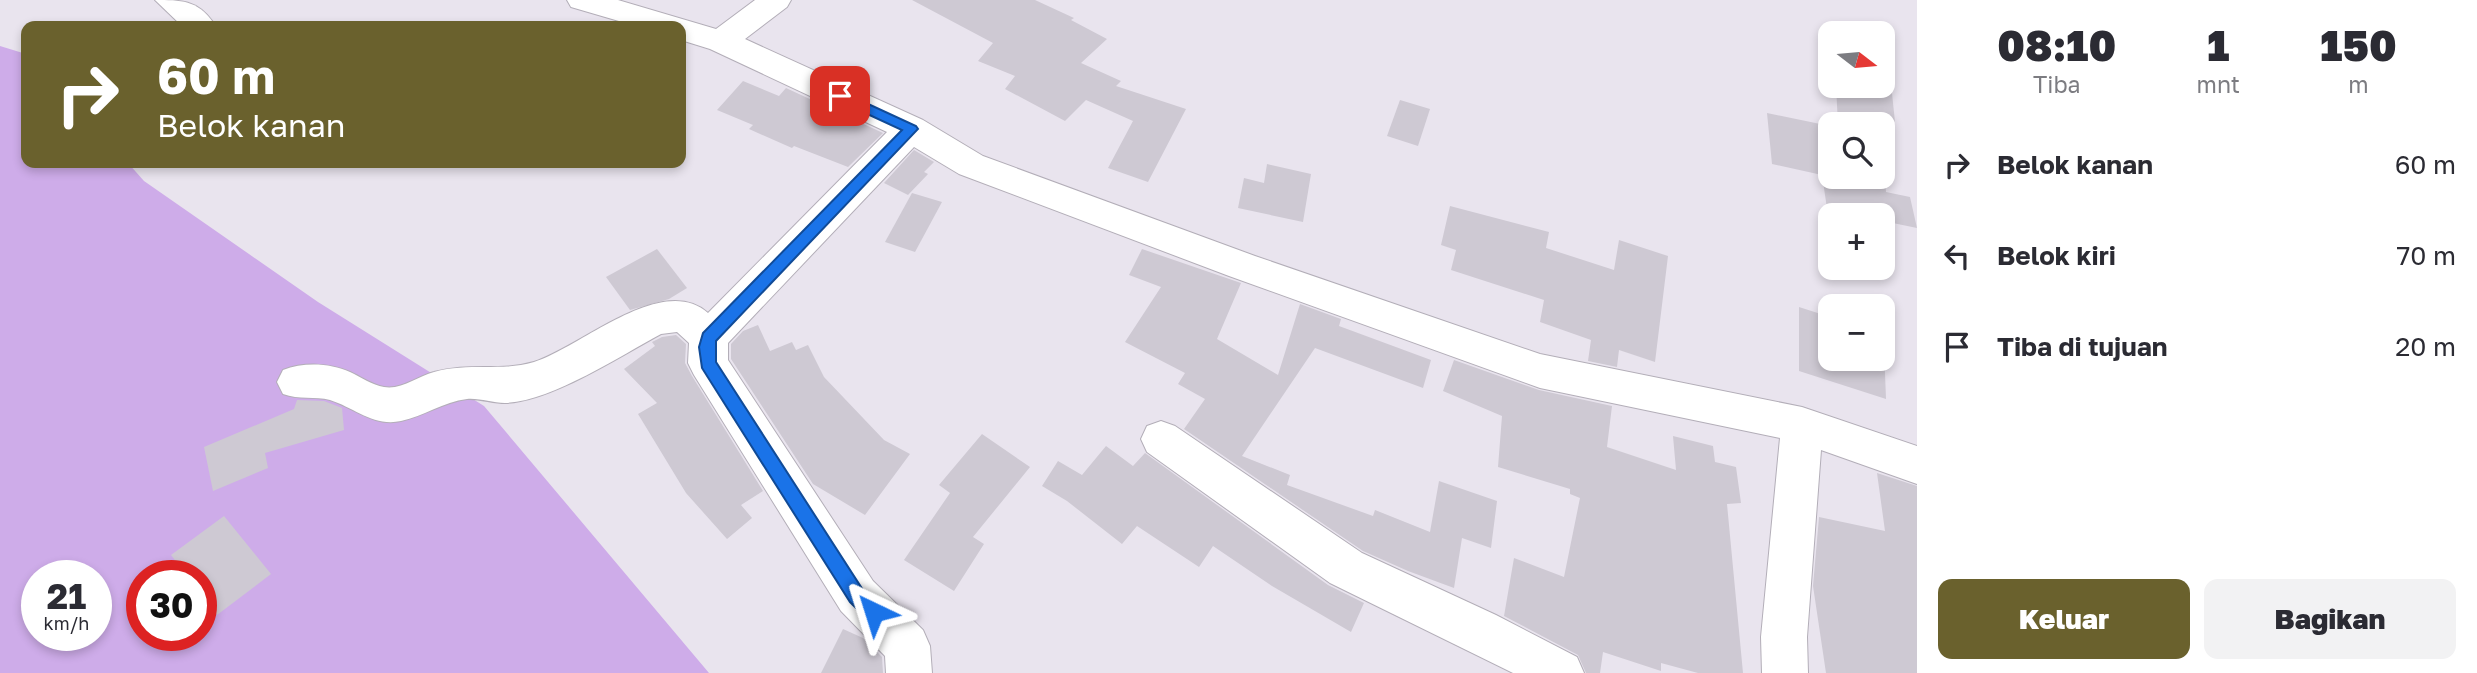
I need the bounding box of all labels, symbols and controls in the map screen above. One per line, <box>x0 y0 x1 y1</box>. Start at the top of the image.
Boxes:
text: 08:10 <box>1997 20 2116 70</box>
text: 1 <box>2207 20 2229 70</box>
text: 150 <box>2320 20 2397 70</box>
north arrow <box>1818 21 1895 98</box>
map controls <box>1818 21 1895 371</box>
text: 60 m <box>157 46 275 105</box>
icon: right <box>42 49 133 140</box>
pin <box>810 66 870 126</box>
text: Tiba <box>2033 70 2081 98</box>
text: mnt <box>2197 70 2240 98</box>
text: m <box>2348 70 2369 98</box>
icon: arrive <box>821 77 859 115</box>
text: Belok kanan <box>157 106 345 144</box>
button: search <box>1818 112 1895 189</box>
icon: right <box>1938 146 1976 184</box>
text: Belok kanan <box>1997 149 2153 180</box>
text: 60 m <box>2395 149 2456 180</box>
button: + <box>1818 203 1895 280</box>
icon: left <box>1938 237 1976 275</box>
text: Belok kiri <box>1997 240 2116 271</box>
text: 70 m <box>2397 240 2456 271</box>
button: − <box>1818 294 1895 371</box>
icon: arrive <box>1938 328 1976 366</box>
text: Tiba di tujuan <box>1997 331 2167 362</box>
text: 20 m <box>2395 331 2456 362</box>
speed limit sign: 30 <box>126 560 217 651</box>
text: 21 <box>47 575 86 617</box>
position arrow <box>837 575 911 649</box>
button: Keluar <box>1938 579 2190 659</box>
button: Bagikan <box>2204 579 2456 659</box>
text: km/h <box>44 612 89 634</box>

